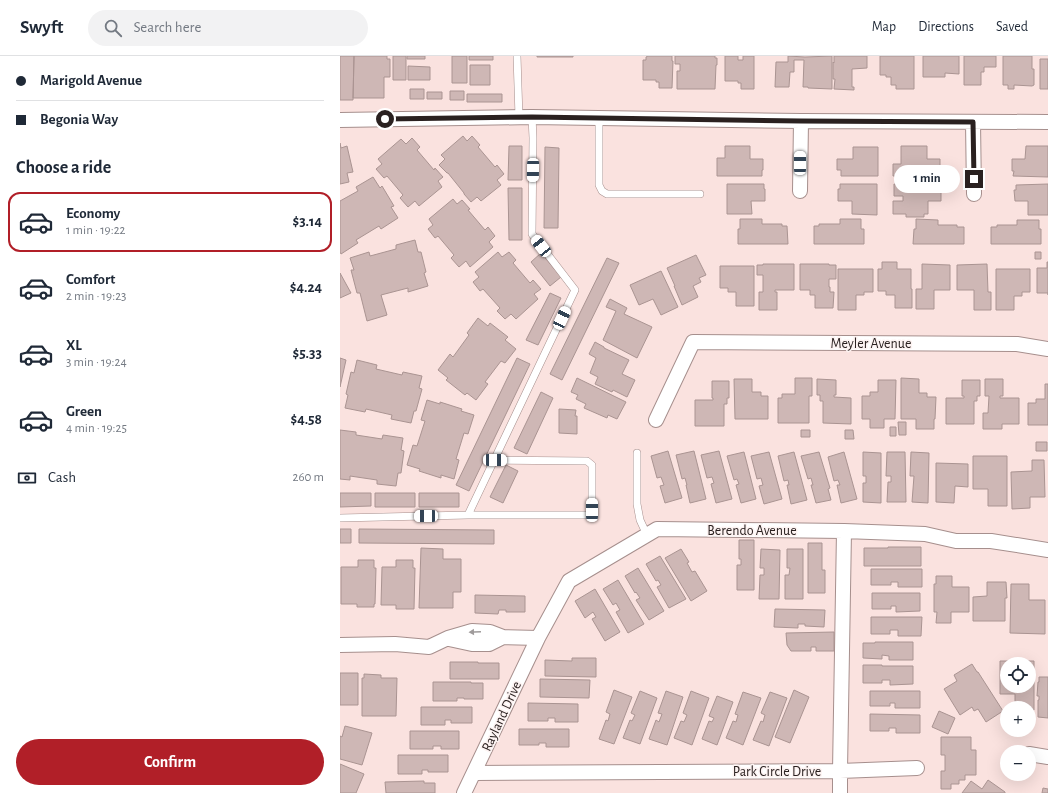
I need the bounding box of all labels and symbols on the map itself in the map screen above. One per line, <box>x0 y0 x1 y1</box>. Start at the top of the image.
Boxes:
route start <box>376 110 394 128</box>
car <box>794 151 806 175</box>
car <box>527 158 539 182</box>
callout: 1 min <box>894 165 960 193</box>
route end <box>965 170 983 188</box>
car <box>529 233 553 259</box>
car <box>551 305 573 331</box>
street label: Meyler Avenue <box>831 337 911 351</box>
car <box>483 454 507 466</box>
car <box>586 498 598 522</box>
car <box>414 510 438 522</box>
street label: Berendo Avenue <box>707 524 797 538</box>
one-way arrow <box>469 628 481 635</box>
street label: Rayland Drive <box>480 679 524 754</box>
street label: Park Circle Drive <box>733 765 821 779</box>

